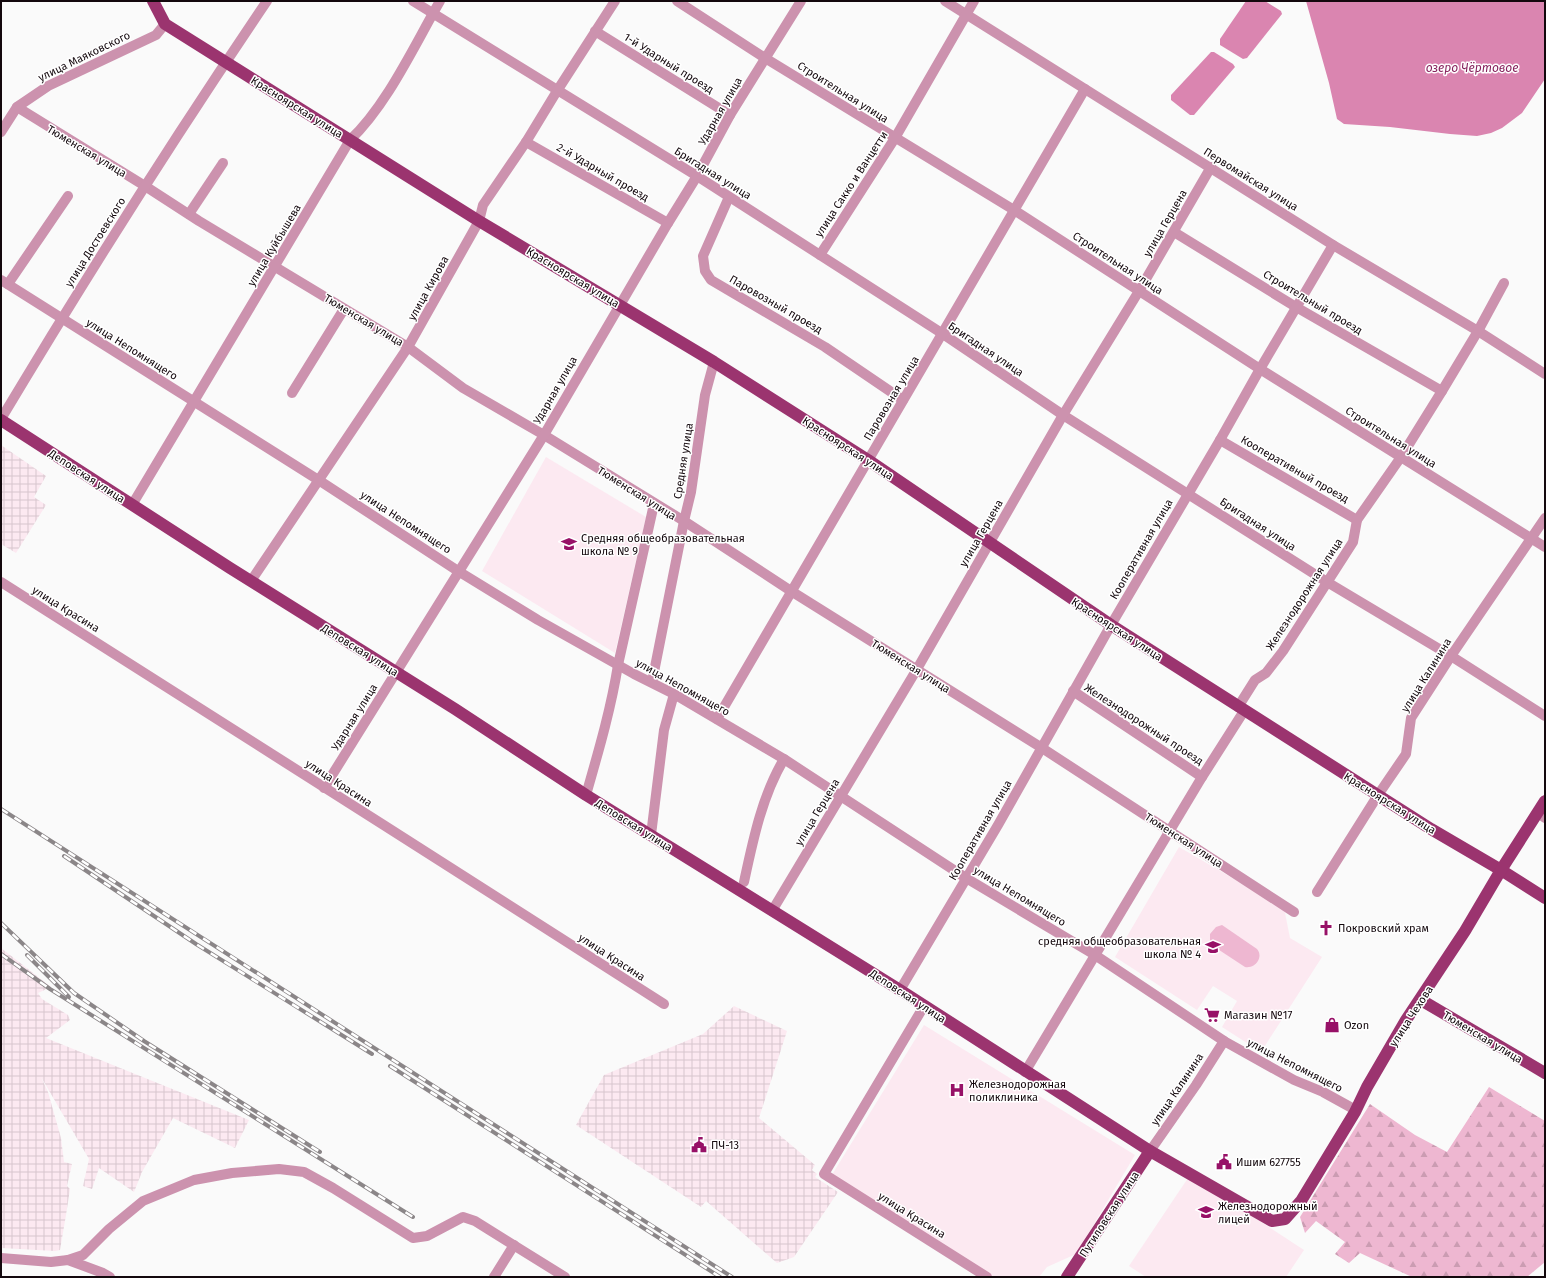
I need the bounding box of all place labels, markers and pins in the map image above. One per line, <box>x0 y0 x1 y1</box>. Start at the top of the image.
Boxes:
place label: Средняя общеобразовательная школа № 9 <box>581 532 745 558</box>
school or university icon: Средняя общеобразовательная школа № 9 <box>560 535 578 553</box>
church icon: Покровский храм <box>1317 919 1335 937</box>
place label: Покровский храм <box>1338 922 1429 935</box>
place label: средняя общеобразовательная школа № 4 <box>1038 935 1201 961</box>
school or university icon: средняя общеобразовательная школа № 4 <box>1204 938 1222 956</box>
supermarket icon: Магазин №17 <box>1203 1006 1221 1024</box>
place label: Магазин №17 <box>1224 1009 1292 1022</box>
shop icon: Ozon <box>1323 1016 1341 1034</box>
place label: Ozon <box>1344 1019 1369 1032</box>
place label: Железнодорожная поликлиника <box>969 1078 1066 1104</box>
hospital icon: Железнодорожная поликлиника <box>948 1081 966 1099</box>
public building icon: ПЧ-13 <box>690 1136 708 1154</box>
place label: ПЧ-13 <box>711 1139 739 1152</box>
public building icon: Ишим 627755 <box>1215 1153 1233 1171</box>
place label: Ишим 627755 <box>1236 1156 1301 1169</box>
place label: Железнодорожный лицей <box>1218 1200 1318 1226</box>
school or university icon: Железнодорожный лицей <box>1197 1203 1215 1221</box>

